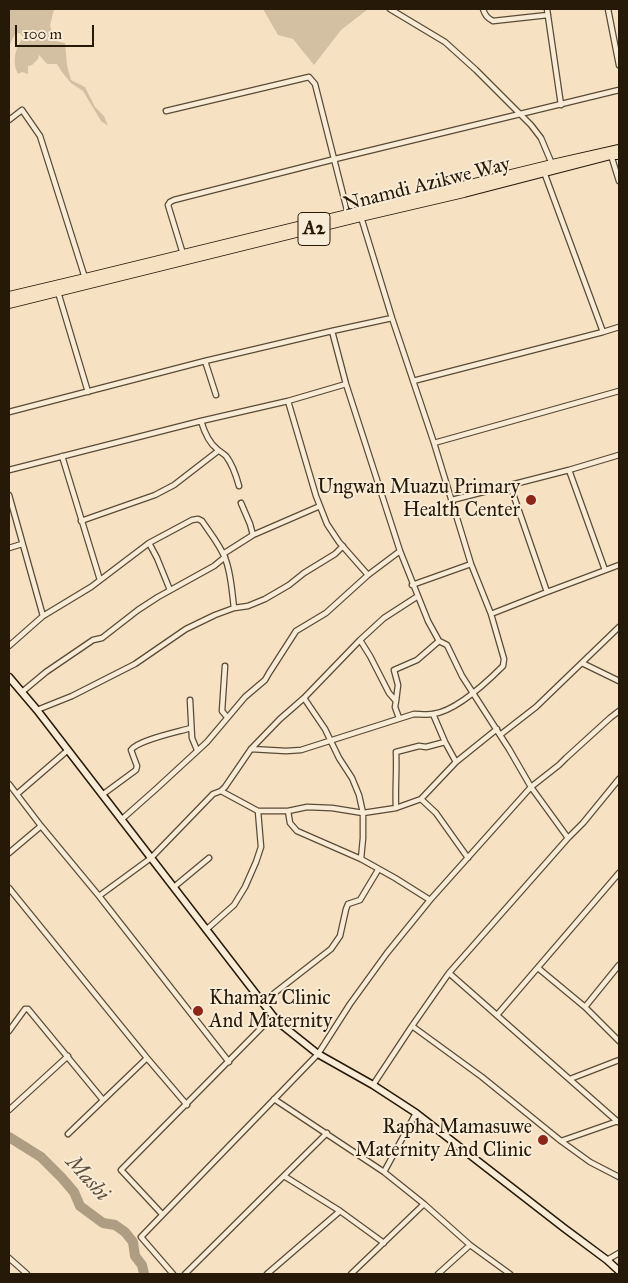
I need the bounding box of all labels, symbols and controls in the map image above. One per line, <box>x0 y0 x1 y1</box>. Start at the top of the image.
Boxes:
scale bar <box>18 15 96 47</box>
text: 100 m <box>23 25 62 43</box>
street label: Nnamdi Azikwe Way <box>341 153 513 217</box>
road number: A2 <box>298 212 330 245</box>
place label: Ungwan Muazu Primary Health Center <box>317 476 520 523</box>
marker: Ungwan Muazu Primary Health Center <box>524 493 538 507</box>
place label: Khamaz Clinic And Maternity <box>209 987 332 1034</box>
marker: Khamaz Clinic And Maternity <box>191 1004 205 1018</box>
place label: Rapha Mamasuwe Maternity And Clinic <box>355 1116 532 1163</box>
marker: Rapha Mamasuwe Maternity And Clinic <box>536 1133 550 1147</box>
water label: Mashi <box>60 1151 114 1207</box>

